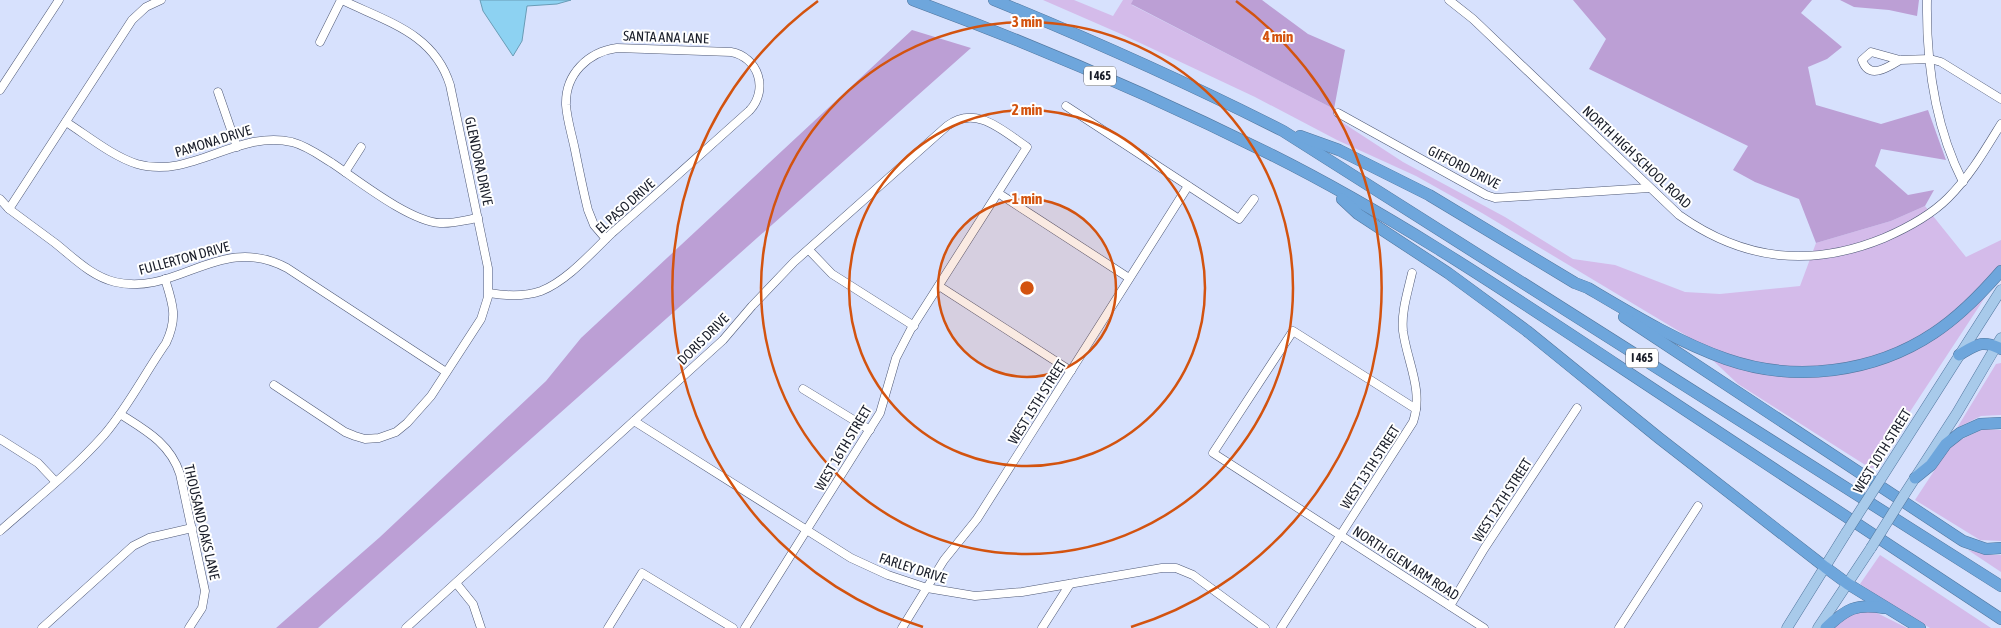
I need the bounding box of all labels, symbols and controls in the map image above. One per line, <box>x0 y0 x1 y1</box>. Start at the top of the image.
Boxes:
text: 3 min <box>1012 13 1042 30</box>
street label: SANTA ANA LANE <box>623 28 709 46</box>
text: 4 min <box>1262 28 1293 45</box>
road number: I 465 <box>1084 66 1116 85</box>
text: 2 min <box>1012 101 1042 118</box>
street label: NORTH HIGH SCHOOL ROAD <box>1579 103 1695 212</box>
street label: GLENDORA DRIVE <box>462 115 496 207</box>
street label: PAMONA DRIVE <box>173 122 253 160</box>
street label: GIFFORD DRIVE <box>1425 142 1503 192</box>
street label: EL PASO DRIVE <box>592 175 658 237</box>
text: 1 min <box>1012 190 1042 207</box>
street label: FULLERTON DRIVE <box>137 238 231 278</box>
centre of rings <box>1018 279 1036 297</box>
street label: DORIS DRIVE <box>674 310 732 368</box>
road number: I 465 <box>1626 348 1658 368</box>
street label: WEST 15TH STREET <box>1005 357 1069 447</box>
street label: WEST 16TH STREET <box>811 403 875 493</box>
street label: WEST 10TH STREET <box>1850 406 1914 496</box>
street label: WEST 13TH STREET <box>1337 422 1403 512</box>
street label: WEST 12TH STREET <box>1469 455 1535 545</box>
street label: THOUSAND OAKS LANE <box>181 463 223 581</box>
street label: NORTH GLEN ARM ROAD <box>1350 523 1462 603</box>
street label: FARLEY DRIVE <box>877 550 949 586</box>

